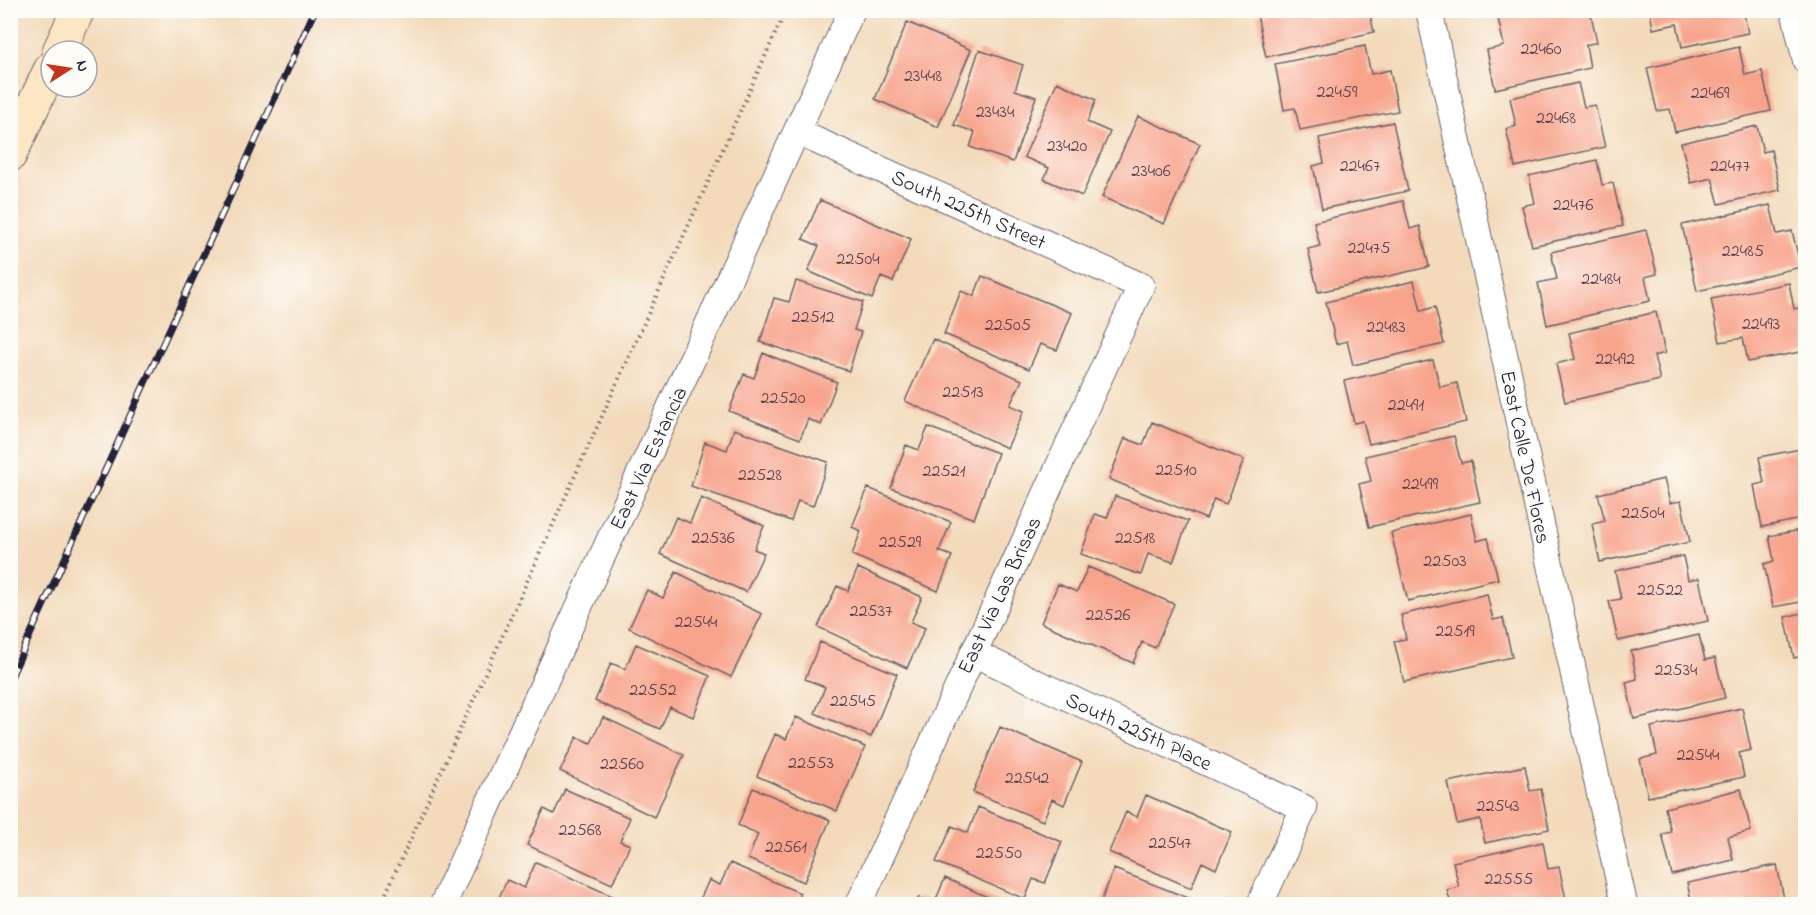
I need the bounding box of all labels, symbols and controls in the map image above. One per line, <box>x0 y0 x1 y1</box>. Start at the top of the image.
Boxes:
house number: 22460 <box>1520 37 1562 63</box>
north arrow <box>39 39 99 99</box>
text: N <box>69 59 95 74</box>
house number: 23448 <box>904 64 942 90</box>
house number: 22459 <box>1316 80 1358 106</box>
house number: 22469 <box>1691 81 1730 107</box>
house number: 23434 <box>976 100 1015 126</box>
house number: 22468 <box>1536 106 1576 132</box>
house number: 23420 <box>1047 134 1087 160</box>
house number: 22467 <box>1340 154 1381 180</box>
house number: 22477 <box>1710 154 1751 180</box>
house number: 23406 <box>1131 159 1171 185</box>
street label: South 225th Street <box>886 163 1050 258</box>
house number: 22476 <box>1553 193 1593 219</box>
house number: 22475 <box>1347 236 1391 262</box>
house number: 22485 <box>1722 239 1764 265</box>
house number: 22504 <box>836 247 880 273</box>
house number: 22484 <box>1581 267 1621 293</box>
house number: 22512 <box>792 305 834 331</box>
house number: 22493 <box>1742 312 1780 338</box>
house number: 22505 <box>985 313 1031 339</box>
house number: 22483 <box>1366 315 1406 341</box>
house number: 22492 <box>1595 347 1635 373</box>
street label: East Calle De Flores <box>1491 368 1557 547</box>
house number: 22513 <box>942 380 984 406</box>
street label: East Via Estancia <box>603 382 696 535</box>
house number: 22520 <box>761 386 806 412</box>
house number: 22491 <box>1388 393 1424 419</box>
house number: 22510 <box>1155 458 1197 484</box>
house number: 22521 <box>923 459 966 485</box>
house number: 22528 <box>738 463 782 489</box>
house number: 22499 <box>1402 472 1439 498</box>
house number: 22504 <box>1621 501 1665 527</box>
street label: East Via Las Brisas <box>951 512 1050 679</box>
house number: 22536 <box>691 526 735 552</box>
house number: 22518 <box>1115 526 1156 552</box>
house number: 22529 <box>879 530 922 556</box>
house number: 22503 <box>1423 549 1467 575</box>
house number: 22522 <box>1637 578 1683 604</box>
house number: 22537 <box>849 599 893 625</box>
house number: 22526 <box>1085 603 1131 629</box>
house number: 22544 <box>674 610 718 636</box>
house number: 22519 <box>1435 619 1475 645</box>
house number: 22534 <box>1654 658 1698 684</box>
house number: 22552 <box>629 678 677 704</box>
street label: South 225th Place <box>1060 686 1217 780</box>
house number: 22545 <box>830 689 876 715</box>
house number: 22544 <box>1676 743 1720 769</box>
house number: 22553 <box>788 751 834 777</box>
house number: 22560 <box>600 752 644 778</box>
house number: 22542 <box>1005 766 1049 792</box>
house number: 22543 <box>1476 794 1520 820</box>
house number: 22568 <box>559 818 602 844</box>
house number: 22547 <box>1148 831 1192 857</box>
house number: 22561 <box>765 835 807 861</box>
house number: 22550 <box>976 841 1022 867</box>
house number: 22555 <box>1485 867 1533 893</box>

